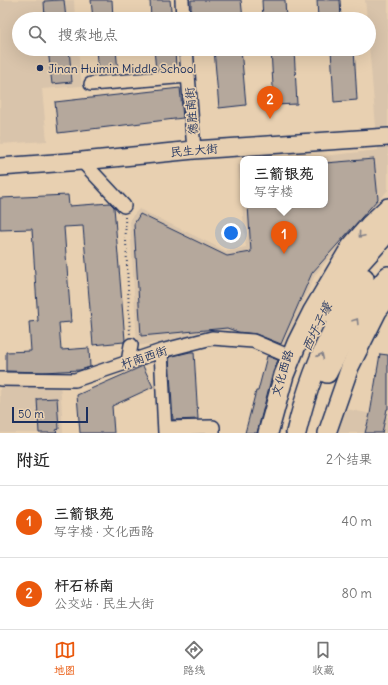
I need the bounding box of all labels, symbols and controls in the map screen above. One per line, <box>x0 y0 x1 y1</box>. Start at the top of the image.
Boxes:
search box <box>12 12 376 56</box>
icon: search <box>26 23 48 45</box>
text: 搜索地点 <box>58 25 118 44</box>
place label: Jinan Huimin Middle School <box>48 61 196 76</box>
marker: Jinan Huimin Middle School <box>35 63 45 73</box>
street label: 德胜南街 <box>181 86 201 136</box>
pin: 2 <box>257 86 283 119</box>
street label: 民生大街 <box>169 140 219 160</box>
popup <box>240 156 328 208</box>
text: 三箭银苑 <box>254 164 314 183</box>
text: 写字楼 <box>254 183 293 200</box>
pin: 1 <box>271 221 297 254</box>
your location <box>221 223 241 243</box>
one-way arrow <box>358 231 365 238</box>
water label: 西圩子壕 <box>298 298 337 354</box>
one-way arrow <box>352 318 359 325</box>
street label: 杆南西街 <box>119 342 169 372</box>
street label: 文化西路 <box>268 348 296 398</box>
one-way arrow <box>316 353 324 361</box>
scale bar <box>12 405 88 424</box>
text: 50 m <box>18 407 44 421</box>
text: 附近 <box>16 449 50 471</box>
text: 2个结果 <box>326 451 372 468</box>
text: 三箭银苑 <box>54 504 114 523</box>
text: 1 <box>26 513 32 530</box>
text: 40 m <box>341 513 372 530</box>
text: 写字楼 · 文化西路 <box>54 523 154 540</box>
text: 杆石桥南 <box>54 576 114 595</box>
text: 2 <box>25 585 33 602</box>
text: 80 m <box>341 585 372 602</box>
text: 公交站 · 民生大街 <box>54 595 154 612</box>
tab: 地图 <box>54 639 76 677</box>
tab: 路线 <box>183 639 205 677</box>
tab: 收藏 <box>312 639 334 677</box>

